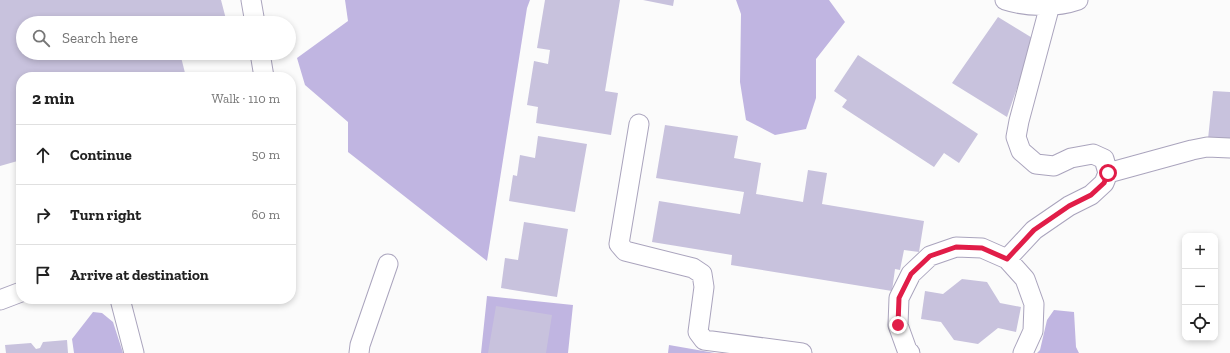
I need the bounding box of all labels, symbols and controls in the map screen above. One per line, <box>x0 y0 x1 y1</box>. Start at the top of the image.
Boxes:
search box <box>16 16 296 60</box>
icon: search <box>30 27 52 49</box>
text: Search here <box>62 29 138 47</box>
text: 2 min <box>32 88 74 108</box>
text: Walk · 110 m <box>212 91 280 106</box>
icon: ahead <box>32 144 54 166</box>
text: Continue <box>70 146 132 164</box>
text: 50 m <box>252 147 280 162</box>
route start <box>1099 164 1117 182</box>
icon: right <box>32 204 54 226</box>
text: Turn right <box>70 206 141 224</box>
text: 60 m <box>251 207 280 222</box>
map controls <box>1182 233 1218 341</box>
button: + <box>1182 233 1218 269</box>
icon: arrive <box>32 264 54 286</box>
text: Arrive at destination <box>70 266 209 284</box>
button: − <box>1182 269 1218 305</box>
button: locate <box>1182 305 1218 341</box>
route end <box>889 316 907 334</box>

